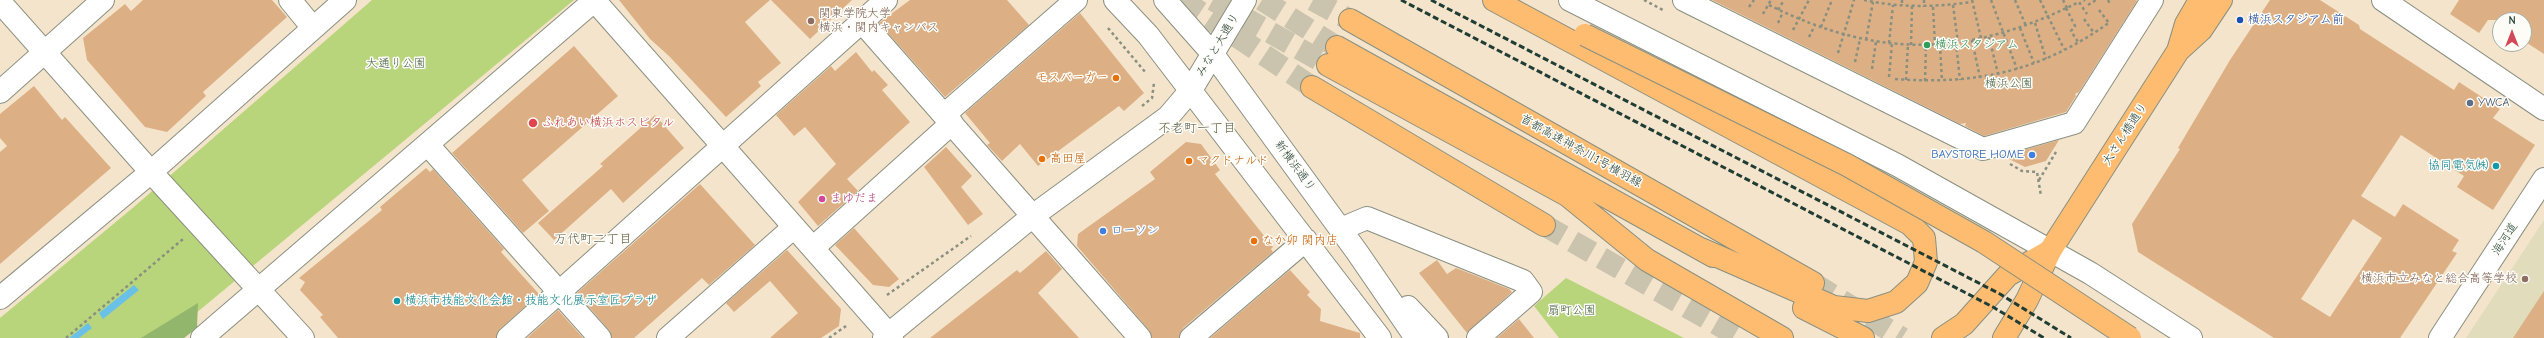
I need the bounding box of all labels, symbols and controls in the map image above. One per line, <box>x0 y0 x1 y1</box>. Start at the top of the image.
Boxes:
place label: 関東学院大学 横浜・関内キャンパス <box>819 7 939 35</box>
street label: みなと大通り <box>1193 10 1243 80</box>
north arrow <box>2492 12 2532 52</box>
place label: 横浜スタジアム前 <box>2248 13 2344 27</box>
text: N <box>2508 14 2516 27</box>
marker: 横浜スタジアム前 <box>2235 15 2245 25</box>
marker: 関東学院大学 横浜・関内キャンパス <box>806 16 816 26</box>
place label: 横浜スタジアム <box>1935 38 2019 52</box>
marker: 横浜スタジアム <box>1922 40 1932 50</box>
park label: 大通り公園 <box>366 57 426 71</box>
place label: モスバーガー <box>1036 71 1108 85</box>
marker: モスバーガー <box>1111 73 1121 83</box>
park label: 横浜公園 <box>1985 77 2033 91</box>
place label: YWCA <box>2478 96 2509 110</box>
marker: YWCA <box>2465 98 2475 108</box>
street label: 大さん橋通り <box>2099 100 2151 168</box>
street label: 首都高速神奈川1号横羽線 <box>1518 112 1644 190</box>
place label: ふれあい横浜ホスピタル <box>542 116 674 130</box>
marker: ふれあい横浜ホスピタル <box>527 117 539 129</box>
district label: 不老町一丁目 <box>1158 120 1236 136</box>
street label: 新横浜通り <box>1272 137 1318 195</box>
place label: BAYSTORE HOME <box>1931 148 2024 162</box>
marker: BAYSTORE HOME <box>2027 150 2037 160</box>
place label: 高田屋 <box>1050 152 1086 166</box>
marker: 高田屋 <box>1037 154 1047 164</box>
place label: マクドナルド <box>1197 154 1269 168</box>
marker: マクドナルド <box>1184 156 1194 166</box>
place label: 協同電気㈱ <box>2428 159 2488 173</box>
marker: 協同電気㈱ <box>2491 161 2501 171</box>
place label: まゆだま <box>830 192 878 206</box>
marker: まゆだま <box>817 194 827 204</box>
street label: 海河道 <box>2489 220 2521 258</box>
place label: ローソン <box>1111 224 1159 238</box>
marker: ローソン <box>1098 226 1108 236</box>
district label: 万代町二丁目 <box>554 231 632 247</box>
place label: なか卯 関内店 <box>1262 234 1338 248</box>
marker: なか卯 関内店 <box>1249 236 1259 246</box>
place label: 横浜市立みなと総合高等学校 <box>2361 272 2517 286</box>
marker: 横浜市立みなと総合高等学校 <box>2520 274 2530 284</box>
place label: 横浜市技能文化会館・技能文化展示室匠プラザ <box>405 294 657 308</box>
marker: 横浜市技能文化会館・技能文化展示室匠プラザ <box>392 296 402 306</box>
park label: 扇町公園 <box>1548 304 1596 318</box>

